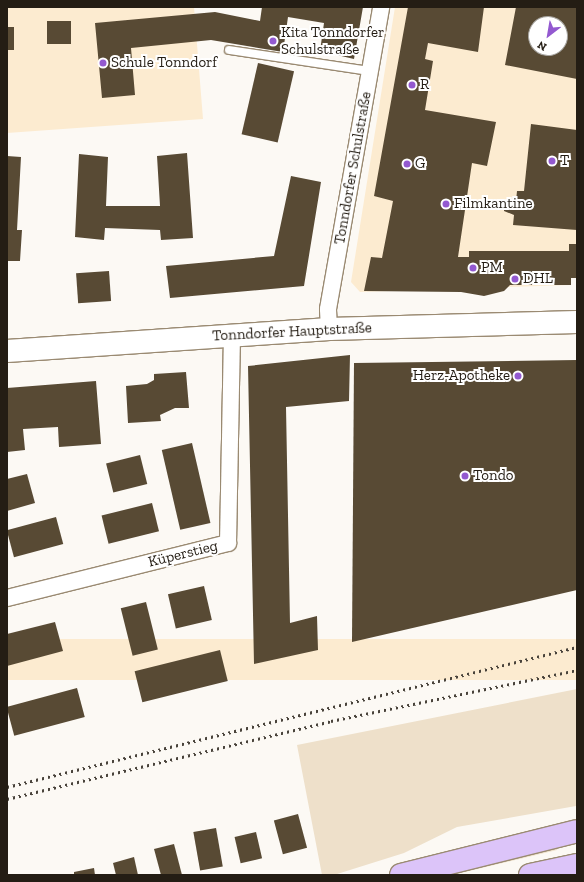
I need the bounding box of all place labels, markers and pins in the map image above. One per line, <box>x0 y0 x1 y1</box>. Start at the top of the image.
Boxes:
place label: Kita Tonndorfer Schulstraße <box>281 23 385 58</box>
marker: Kita Tonndorfer Schulstraße <box>268 36 278 46</box>
place label: Schule Tonndorf <box>111 54 217 72</box>
marker: Schule Tonndorf <box>98 58 108 68</box>
place label: R <box>420 76 429 94</box>
marker: R <box>407 80 417 90</box>
place label: T <box>560 152 569 170</box>
place label: G <box>415 155 425 173</box>
marker: T <box>547 156 557 166</box>
marker: G <box>402 159 412 169</box>
place label: Filmkantine <box>454 195 533 213</box>
marker: Filmkantine <box>441 199 451 209</box>
place label: PM <box>481 259 503 277</box>
marker: PM <box>468 263 478 273</box>
place label: DHL <box>523 270 553 288</box>
marker: DHL <box>510 274 520 284</box>
place label: Herz-Apotheke <box>413 367 510 385</box>
marker: Herz-Apotheke <box>513 371 523 381</box>
place label: Tondo <box>473 467 514 485</box>
marker: Tondo <box>460 471 470 481</box>

